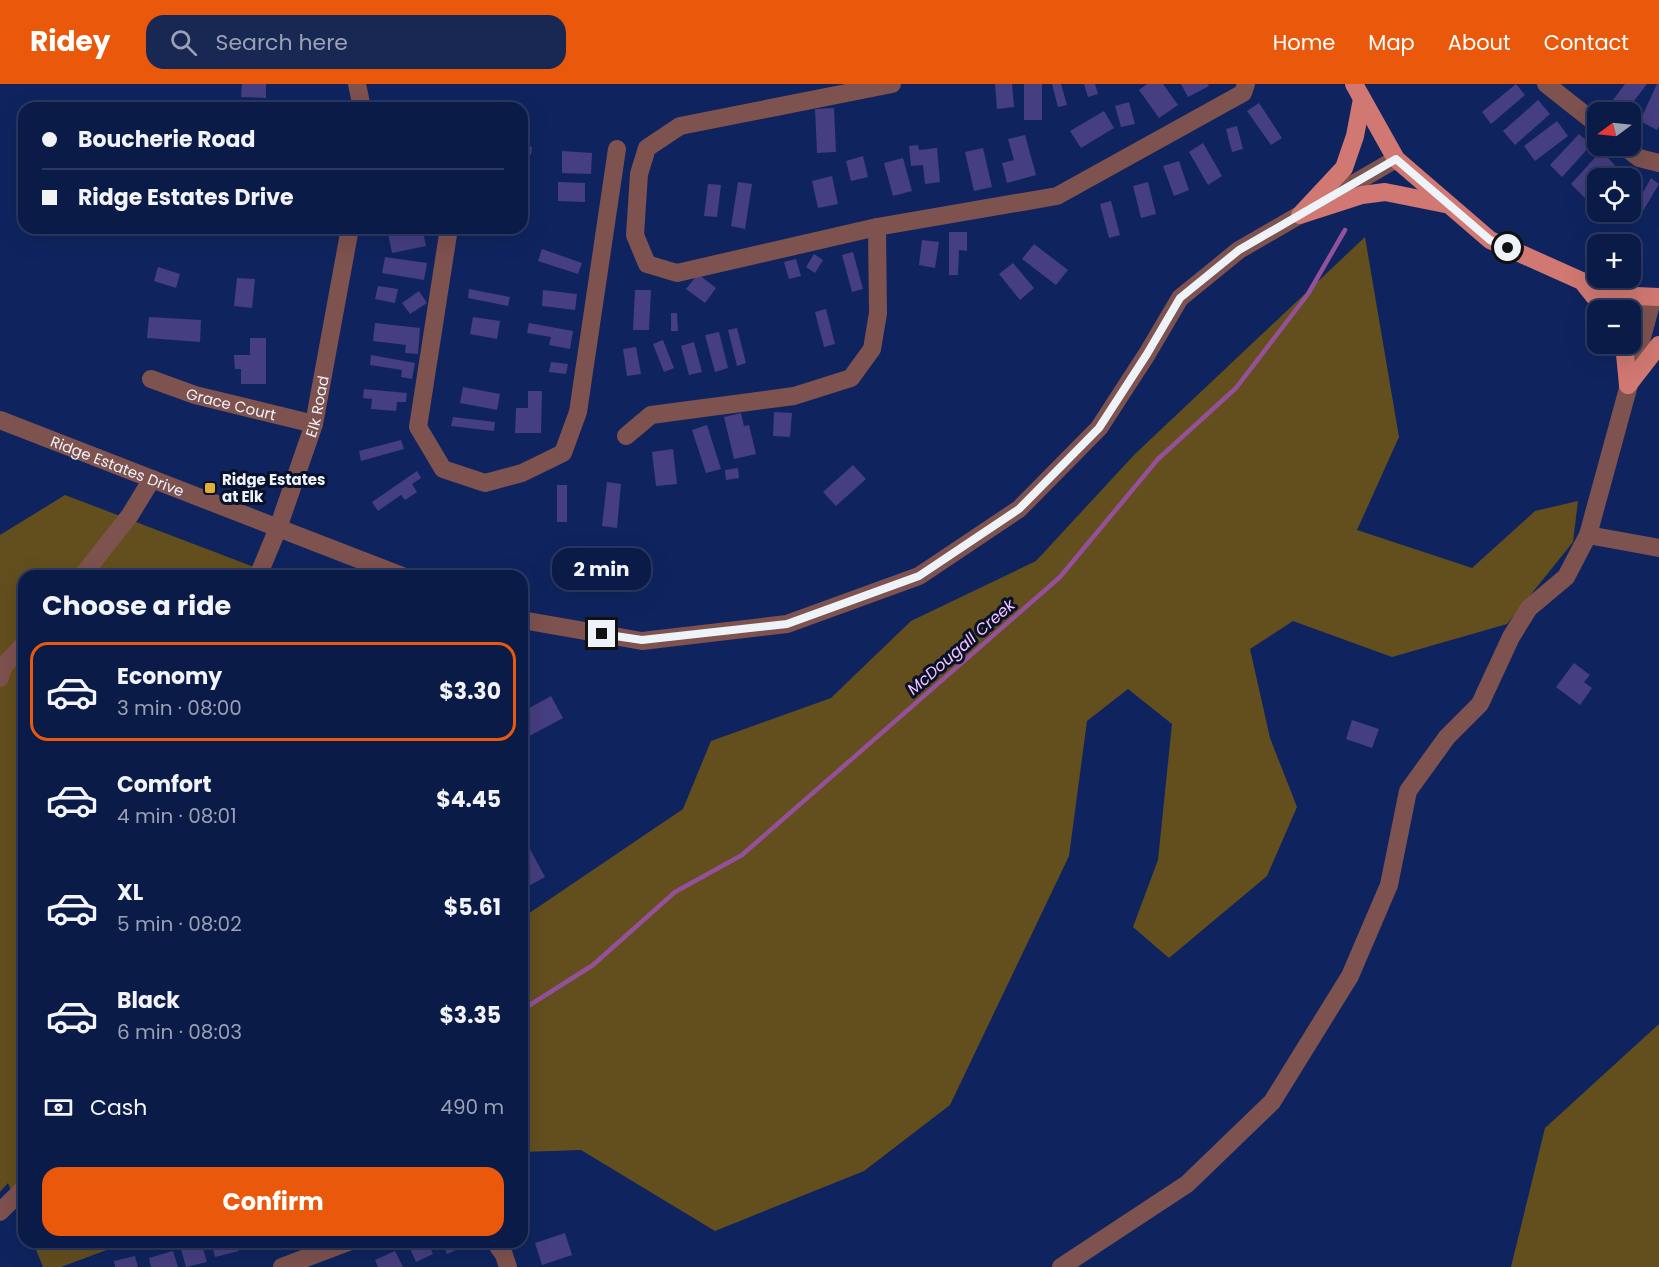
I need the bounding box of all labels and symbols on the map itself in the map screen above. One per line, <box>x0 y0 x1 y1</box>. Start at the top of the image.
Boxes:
north arrow <box>1587 102 1641 156</box>
route start <box>1494 234 1521 261</box>
street label: Elk Road <box>300 374 333 440</box>
street label: Grace Court <box>183 382 278 425</box>
street label: Ridge Estates Drive <box>48 430 187 501</box>
place label: Ridge Estates at Elk <box>222 469 325 507</box>
marker: Ridge Estates at Elk <box>203 481 217 495</box>
callout: 2 min <box>552 547 652 589</box>
water label: McDougall Creek <box>902 593 1020 700</box>
route end <box>588 620 615 647</box>

